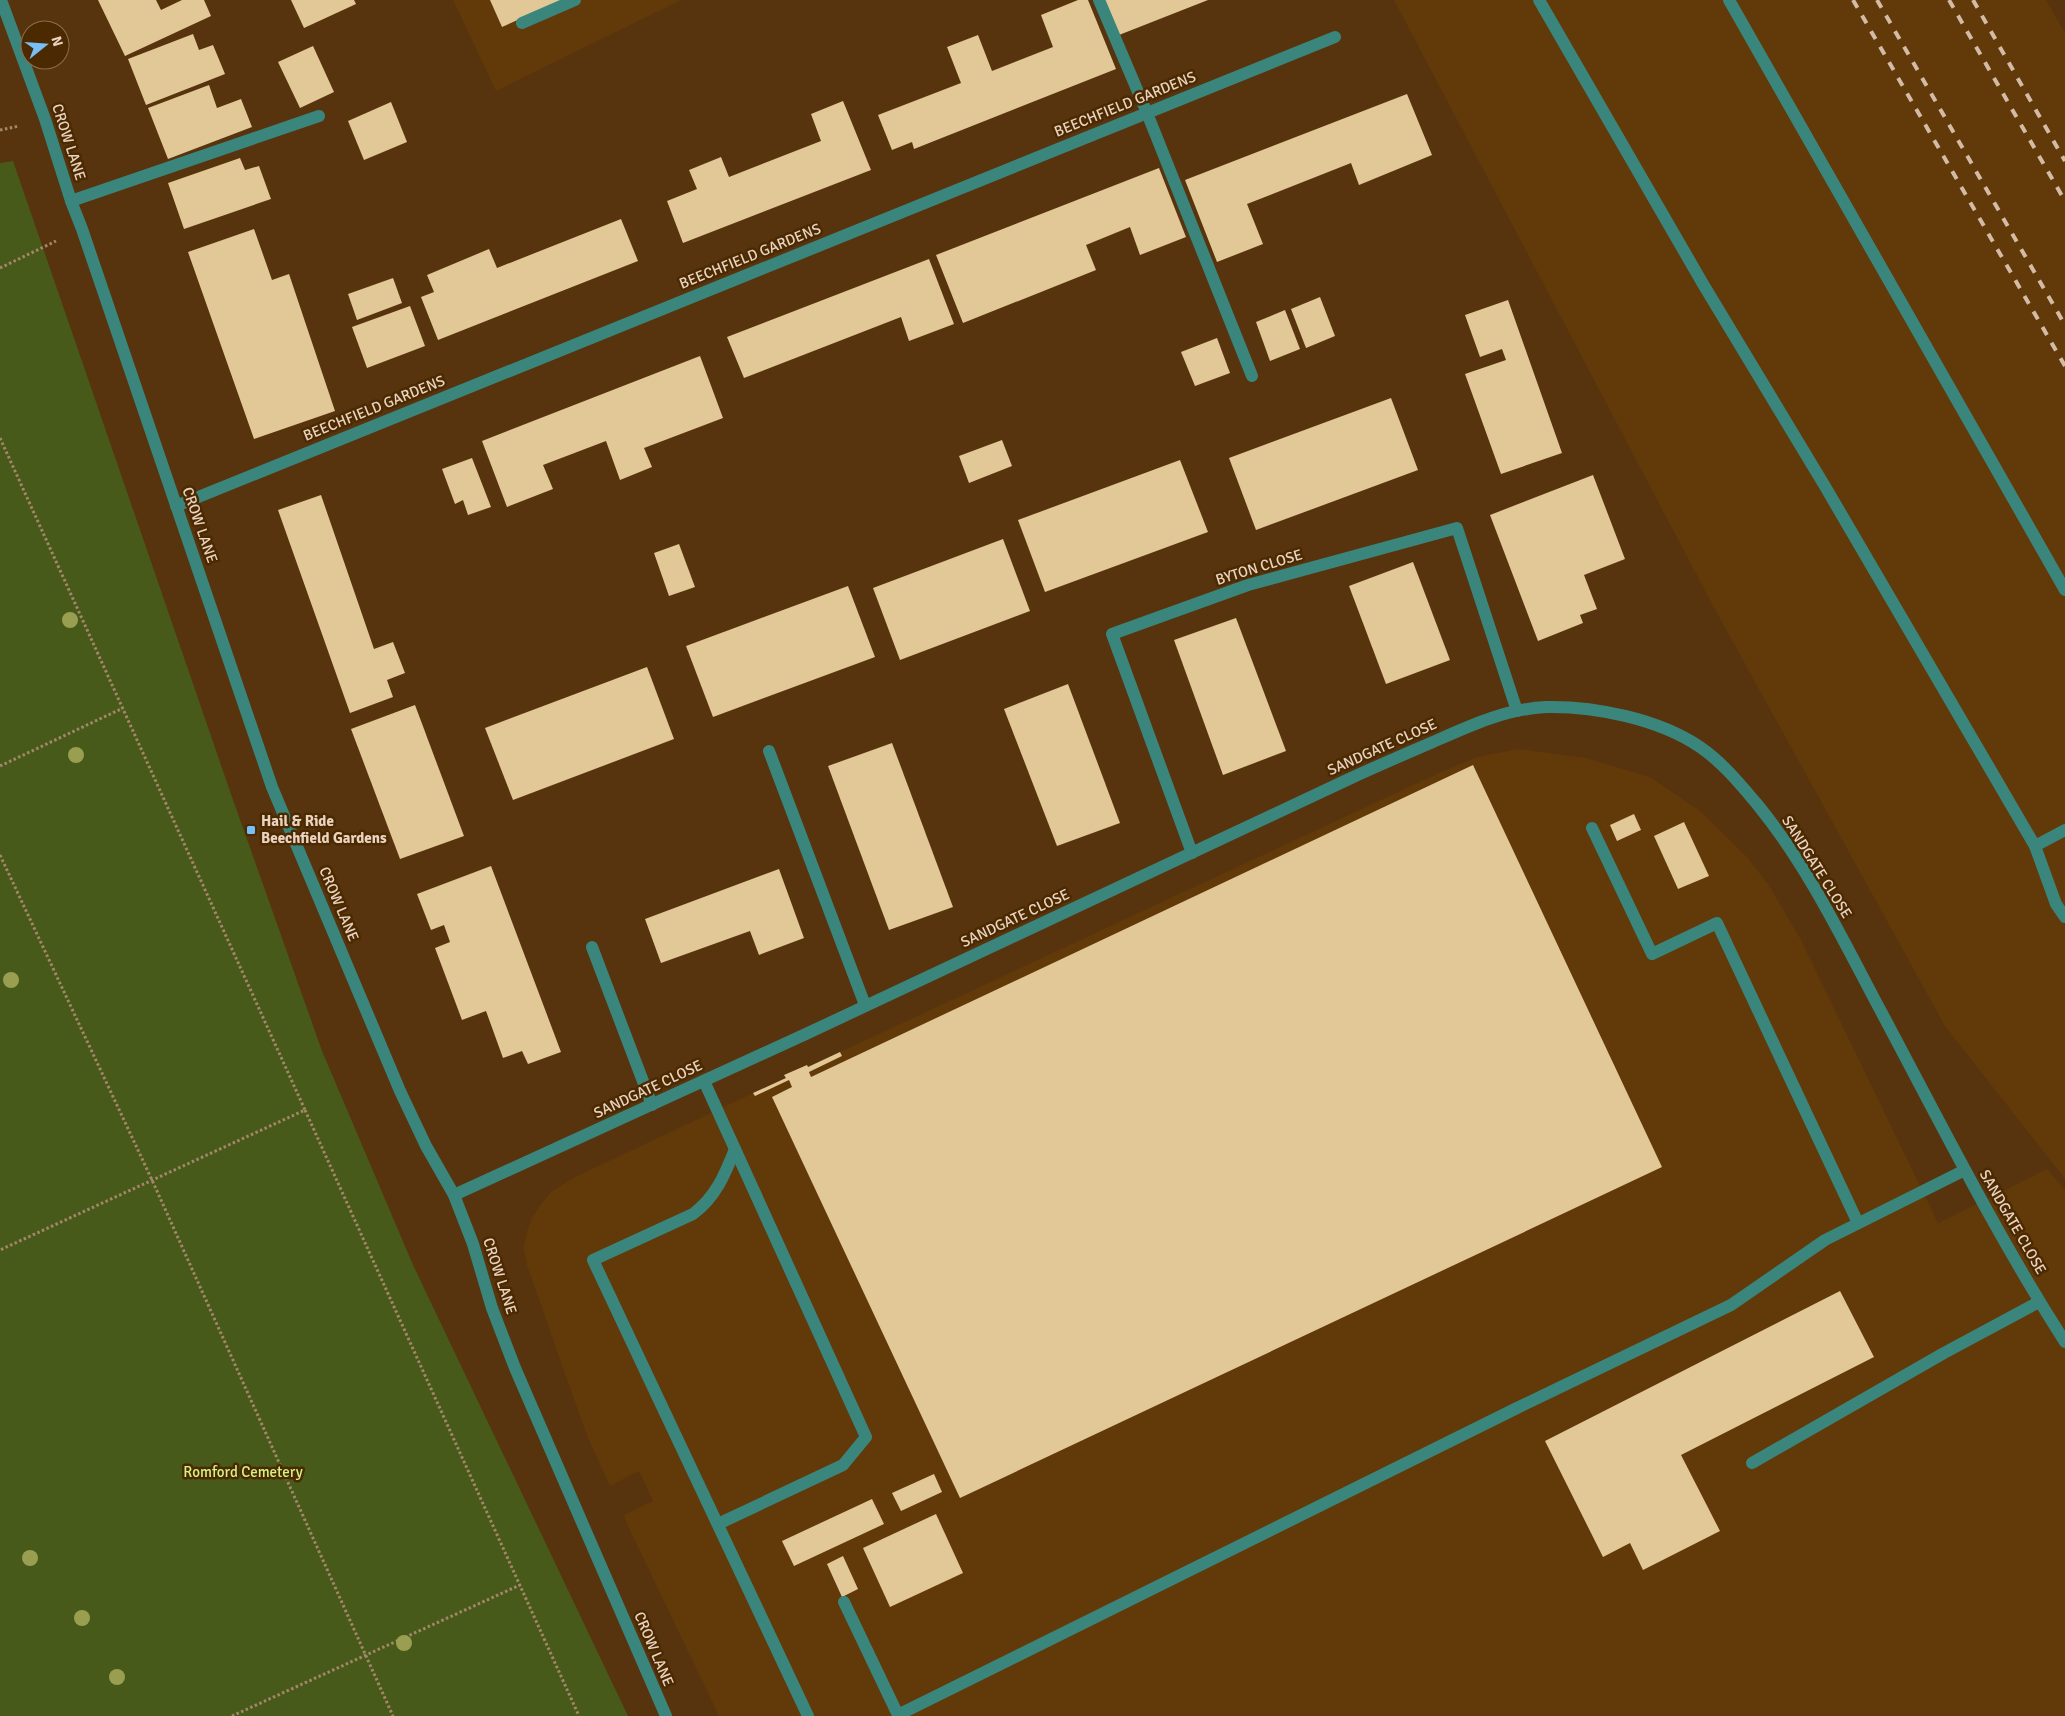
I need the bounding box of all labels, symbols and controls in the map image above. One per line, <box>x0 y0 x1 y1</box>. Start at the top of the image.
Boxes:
north arrow <box>20 20 70 70</box>
text: N <box>47 34 67 48</box>
street label: BEECHFIELD GARDENS <box>1052 67 1198 141</box>
street label: CROW LANE <box>48 102 90 182</box>
street label: BEECHFIELD GARDENS <box>677 219 823 293</box>
street label: BEECHFIELD GARDENS <box>301 371 447 445</box>
street label: CROW LANE <box>179 485 221 565</box>
street label: BYTON CLOSE <box>1213 545 1305 589</box>
street label: SANDGATE CLOSE <box>1325 715 1439 779</box>
place label: Hail & Ride Beechfield Gardens <box>261 812 387 847</box>
street label: SANDGATE CLOSE <box>1778 812 1856 922</box>
marker: Hail & Ride Beechfield Gardens <box>245 824 257 836</box>
street label: CROW LANE <box>315 864 363 944</box>
street label: SANDGATE CLOSE <box>958 885 1072 951</box>
street label: SANDGATE CLOSE <box>591 1056 705 1122</box>
street label: SANDGATE CLOSE <box>1976 1167 2050 1277</box>
street label: CROW LANE <box>479 1236 521 1316</box>
park label: Romford Cemetery <box>183 1463 303 1481</box>
street label: CROW LANE <box>630 1609 678 1689</box>

